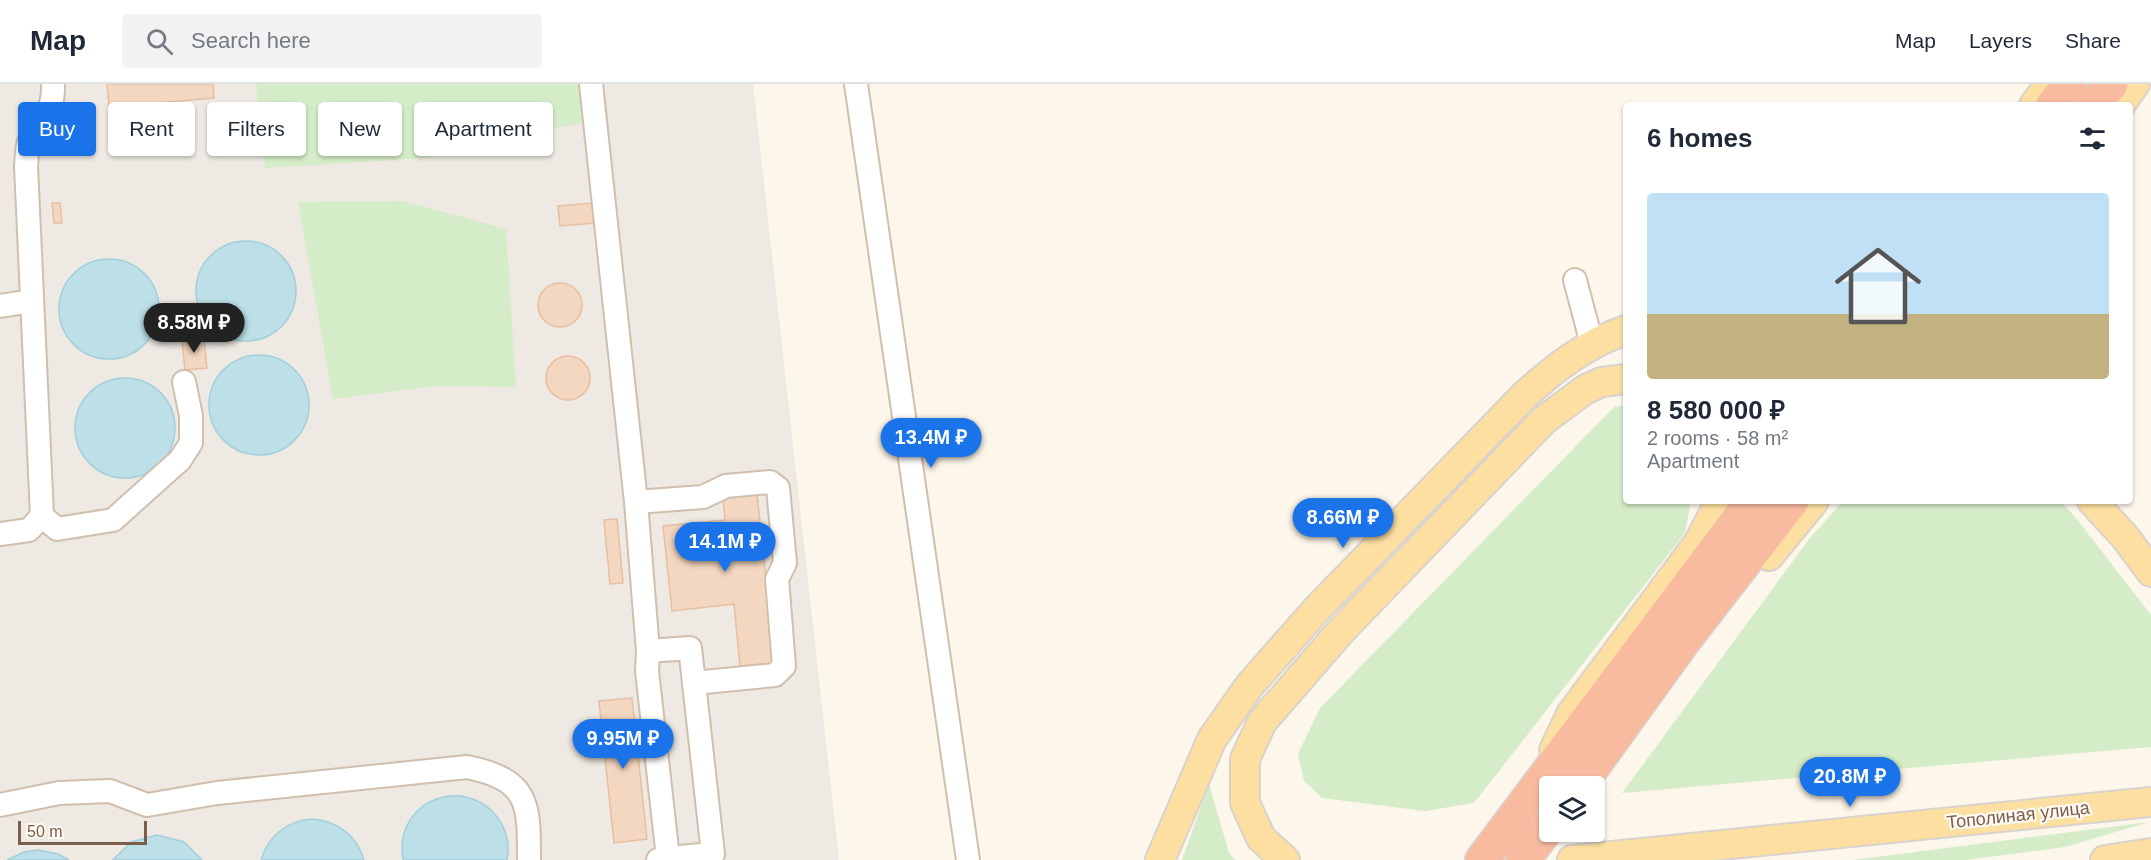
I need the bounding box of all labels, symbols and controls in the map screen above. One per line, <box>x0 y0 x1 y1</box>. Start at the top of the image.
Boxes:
search box <box>122 14 542 68</box>
text: Map <box>30 25 86 56</box>
icon: search <box>143 25 176 58</box>
text: Search here <box>191 28 311 53</box>
text: Map <box>1895 29 1936 52</box>
text: Layers <box>1969 29 2032 52</box>
text: Share <box>2065 29 2121 52</box>
chip: Buy <box>18 102 96 156</box>
chip: Rent <box>108 102 195 156</box>
chip: Filters <box>207 102 306 156</box>
chip: New <box>318 102 402 156</box>
chip: Apartment <box>414 102 553 156</box>
icon: filters <box>2076 122 2109 155</box>
text: 6 homes <box>1647 123 1753 153</box>
icon: home <box>1824 232 1932 340</box>
pin: 8.58M ₽ <box>139 303 249 354</box>
text: 8.58M ₽ <box>158 311 230 333</box>
text: 8 580 000 ₽ <box>1647 395 1785 425</box>
pin: 13.4M ₽ <box>876 418 986 469</box>
text: 13.4M ₽ <box>895 426 967 448</box>
text: 2 rooms · 58 m² <box>1647 427 1788 449</box>
text: Apartment <box>1647 450 1739 472</box>
pin: 8.66M ₽ <box>1288 498 1398 549</box>
text: 8.66M ₽ <box>1307 506 1379 528</box>
pin: 14.1M ₽ <box>670 522 780 573</box>
text: 14.1M ₽ <box>689 530 761 552</box>
pin: 9.95M ₽ <box>568 719 678 770</box>
text: 9.95M ₽ <box>587 727 659 749</box>
pin: 20.8M ₽ <box>1795 757 1905 808</box>
text: 20.8M ₽ <box>1814 765 1886 787</box>
map controls <box>1539 776 1605 842</box>
button: layers <box>1539 776 1605 842</box>
street label: Тополиная улица <box>1945 797 2091 832</box>
scale bar <box>18 818 147 846</box>
text: 50 m <box>27 823 63 840</box>

